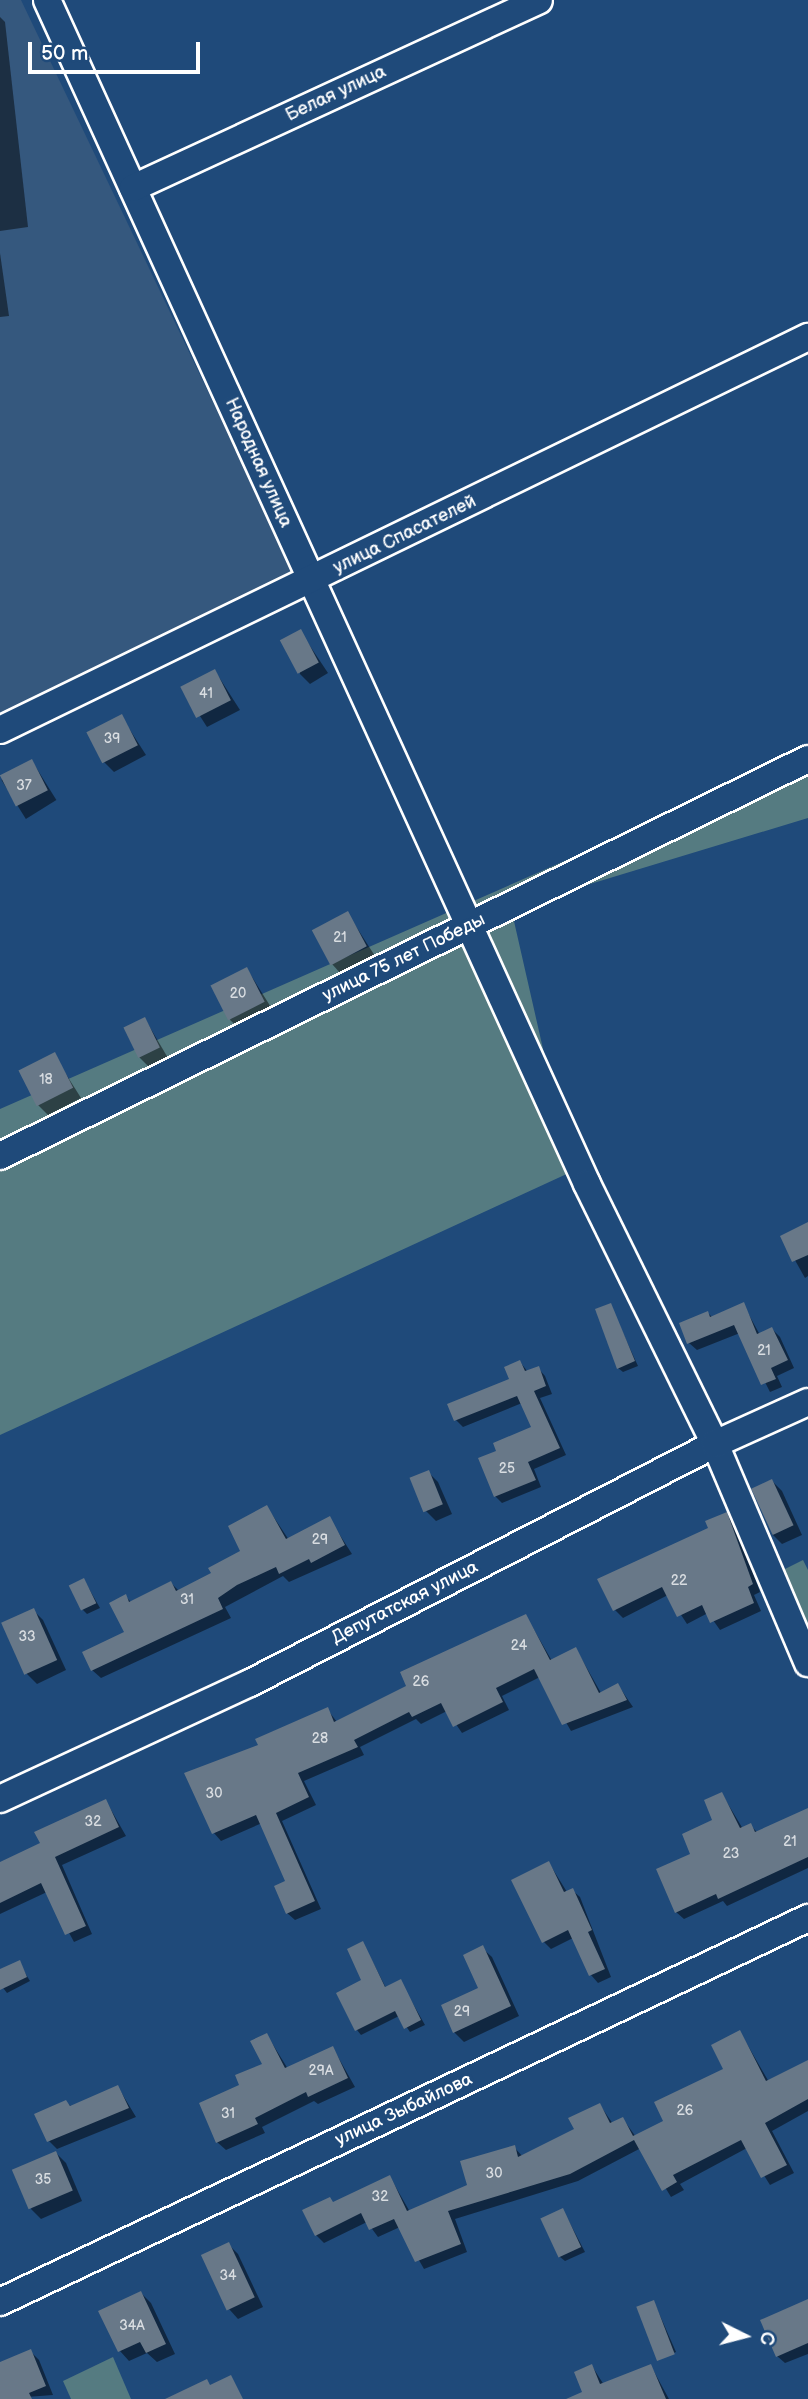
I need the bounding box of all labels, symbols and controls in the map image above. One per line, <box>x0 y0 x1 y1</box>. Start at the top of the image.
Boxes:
scale bar <box>32 28 203 72</box>
text: 50 m <box>41 41 88 66</box>
street label: Белая улица <box>282 61 390 127</box>
street label: Народная улица <box>220 395 296 531</box>
street label: улица Спасателей <box>330 491 480 579</box>
house number: 41 <box>199 686 213 702</box>
house number: 39 <box>104 731 120 747</box>
house number: 37 <box>16 778 32 794</box>
street label: улица 75 лет Победы <box>319 909 489 1007</box>
house number: 21 <box>333 930 347 946</box>
house number: 20 <box>230 986 246 1002</box>
house number: 18 <box>39 1072 53 1088</box>
house number: 21 <box>757 1343 771 1359</box>
house number: 25 <box>499 1461 515 1477</box>
house number: 29 <box>312 1532 328 1548</box>
street label: Депутатская улица <box>328 1557 482 1649</box>
house number: 22 <box>671 1573 687 1589</box>
house number: 31 <box>180 1592 194 1608</box>
house number: 33 <box>18 1629 36 1645</box>
house number: 24 <box>511 1638 527 1654</box>
house number: 26 <box>413 1674 429 1690</box>
house number: 28 <box>312 1731 328 1747</box>
house number: 30 <box>206 1786 222 1802</box>
house number: 32 <box>85 1814 101 1830</box>
house number: 21 <box>783 1834 797 1850</box>
house number: 23 <box>723 1846 739 1862</box>
house number: 29 <box>454 2004 470 2020</box>
house number: 29А <box>309 2063 333 2079</box>
street label: улица Зыбайлова <box>332 2069 476 2151</box>
house number: 26 <box>677 2103 693 2119</box>
house number: 31 <box>221 2106 235 2122</box>
house number: 30 <box>486 2166 502 2182</box>
house number: 35 <box>35 2172 51 2188</box>
house number: 32 <box>372 2189 388 2205</box>
house number: 34 <box>219 2268 237 2284</box>
north arrow <box>710 2301 780 2371</box>
house number: 34А <box>119 2318 145 2334</box>
text: С <box>754 2330 779 2346</box>

